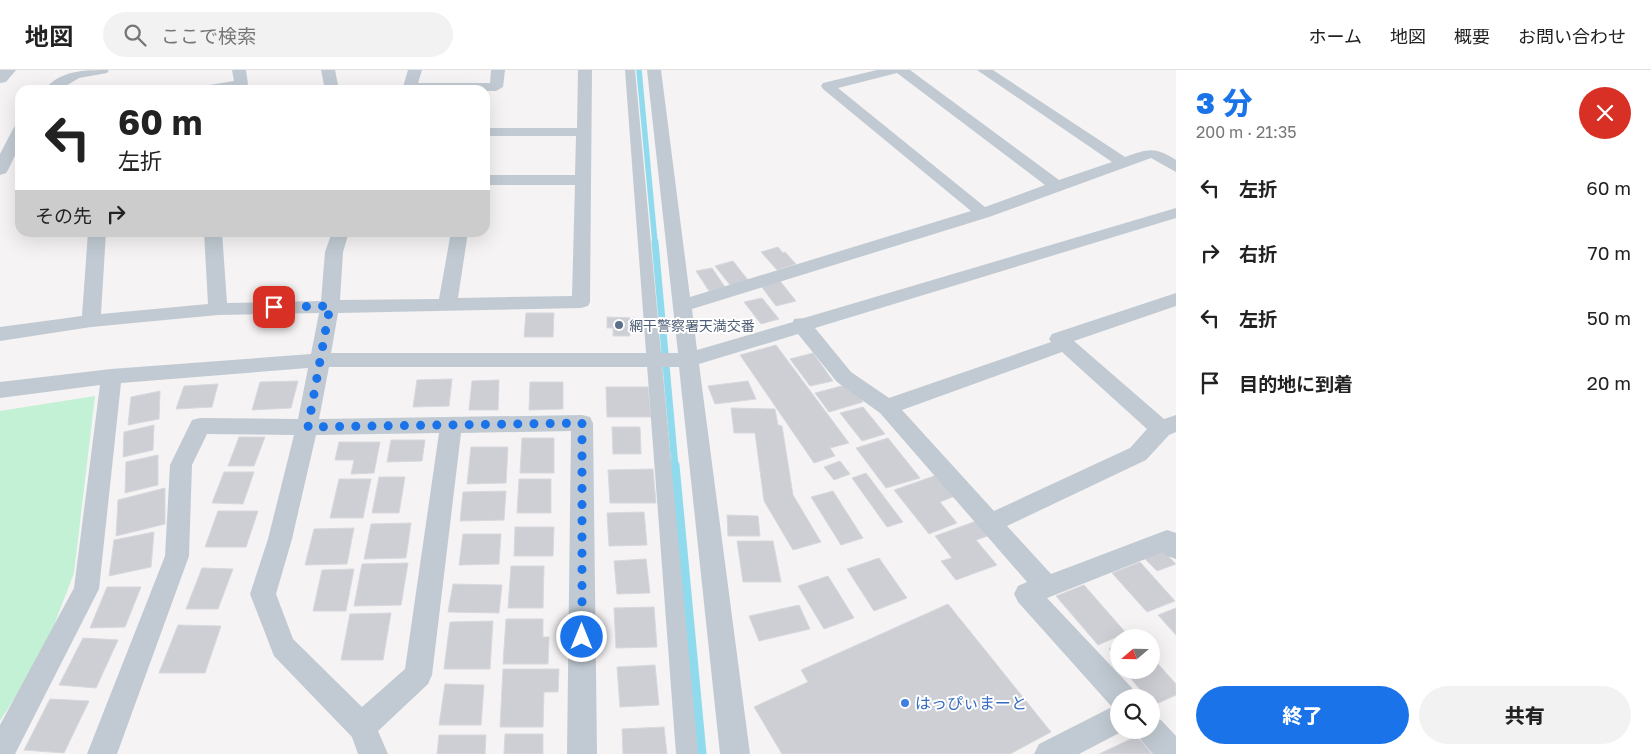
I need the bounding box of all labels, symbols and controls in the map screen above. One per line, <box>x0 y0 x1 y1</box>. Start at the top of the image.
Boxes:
search box <box>103 12 453 57</box>
text: 地図 <box>25 21 73 50</box>
icon: search <box>121 21 149 49</box>
text: ここで検索 <box>161 24 256 47</box>
text: ホーム <box>1309 25 1362 47</box>
text: 地図 <box>1390 25 1426 47</box>
text: 概要 <box>1454 25 1490 47</box>
text: お問い合わせ <box>1518 25 1626 47</box>
text: 3 分 <box>1196 85 1252 121</box>
button: close <box>1579 87 1631 139</box>
text: 60 m <box>118 101 202 143</box>
icon: left <box>35 105 100 170</box>
text: 200 m · 21:35 <box>1196 122 1297 142</box>
text: 左折 <box>118 147 162 174</box>
icon: left <box>1196 174 1224 202</box>
text: 60 m <box>1586 176 1631 199</box>
text: 左折 <box>1239 177 1277 200</box>
icon: right <box>102 200 130 228</box>
text: その先 <box>35 204 92 227</box>
icon: right <box>1196 239 1224 267</box>
text: 70 m <box>1588 241 1631 264</box>
text: 右折 <box>1239 242 1277 265</box>
pin <box>253 286 295 328</box>
icon: arrive <box>260 293 288 321</box>
icon: left <box>1196 304 1224 332</box>
text: 50 m <box>1587 306 1631 329</box>
text: 左折 <box>1239 307 1277 330</box>
place label: 網干警察署天満交番 <box>629 317 755 334</box>
marker: 網干警察署天満交番 <box>613 319 625 331</box>
icon: arrive <box>1196 369 1224 397</box>
text: 20 m <box>1587 371 1631 394</box>
text: 目的地に到着 <box>1239 372 1353 395</box>
position arrow <box>555 610 607 662</box>
north arrow <box>1110 629 1160 679</box>
map controls <box>1110 629 1160 739</box>
button: 終了 <box>1196 686 1409 744</box>
button: 共有 <box>1419 686 1631 744</box>
button: search <box>1110 689 1160 739</box>
place label: はっぴぃまーと <box>915 693 1027 713</box>
marker: はっぴぃまーと <box>899 697 911 709</box>

